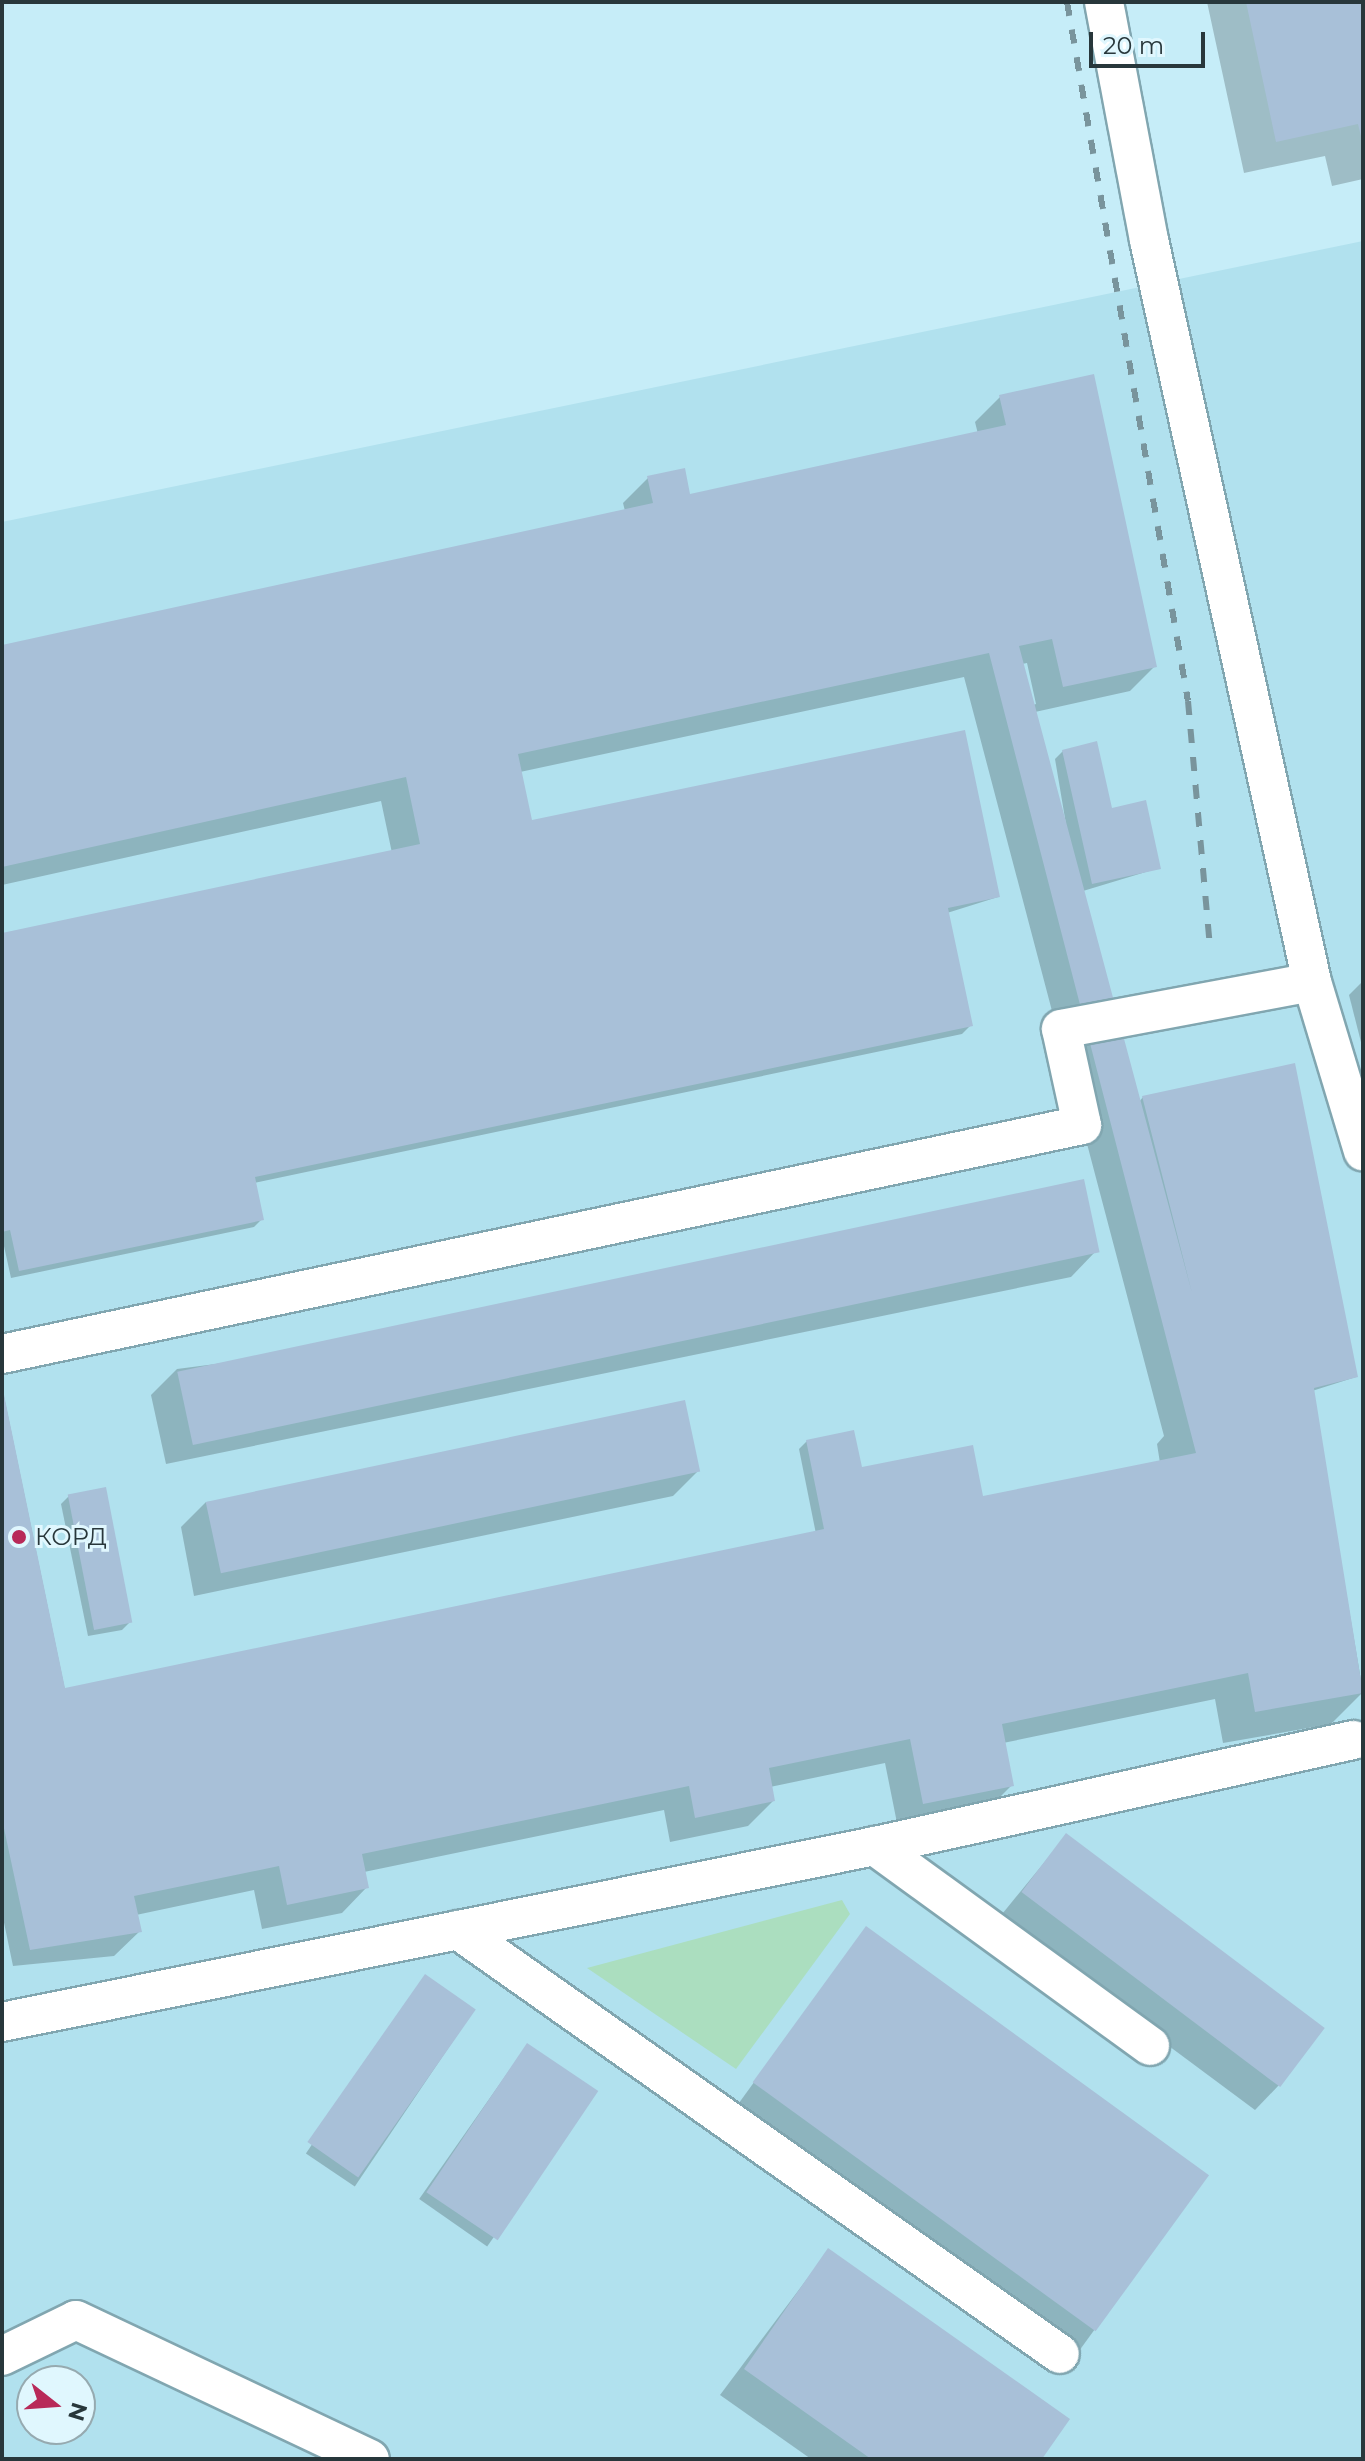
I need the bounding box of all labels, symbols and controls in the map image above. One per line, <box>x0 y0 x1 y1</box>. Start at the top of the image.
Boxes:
scale bar <box>1093 16 1209 66</box>
text: 20 m <box>1103 31 1164 60</box>
place label: КОРД <box>35 1523 107 1551</box>
marker: КОРД <box>10 1528 28 1546</box>
north arrow <box>16 2365 96 2445</box>
text: N <box>62 2399 93 2424</box>

